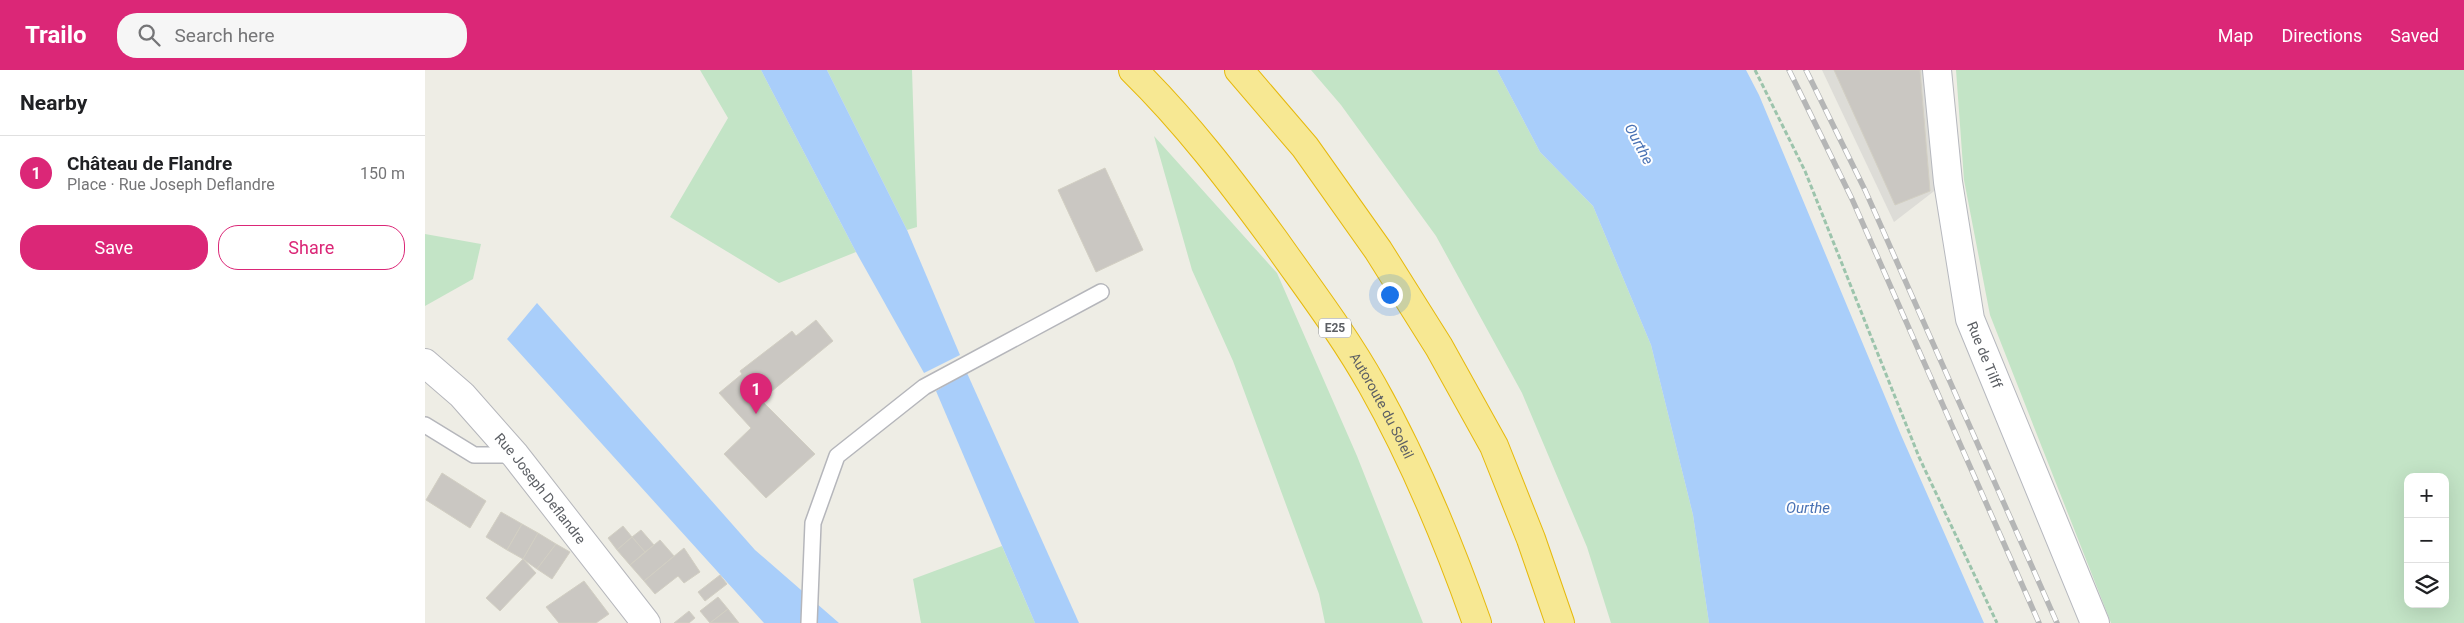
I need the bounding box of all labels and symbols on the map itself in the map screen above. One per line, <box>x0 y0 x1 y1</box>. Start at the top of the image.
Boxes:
water label: Ourthe <box>1621 120 1657 168</box>
your location <box>1377 282 1403 308</box>
road number: E25 <box>1319 318 1351 338</box>
street label: Rue de Tilff <box>1964 319 2006 391</box>
street label: Autoroute du Soleil <box>1347 350 1417 461</box>
pin: 1 <box>740 373 772 414</box>
street label: Rue Joseph Deflandre <box>492 430 589 547</box>
water label: Ourthe <box>1786 499 1830 517</box>

